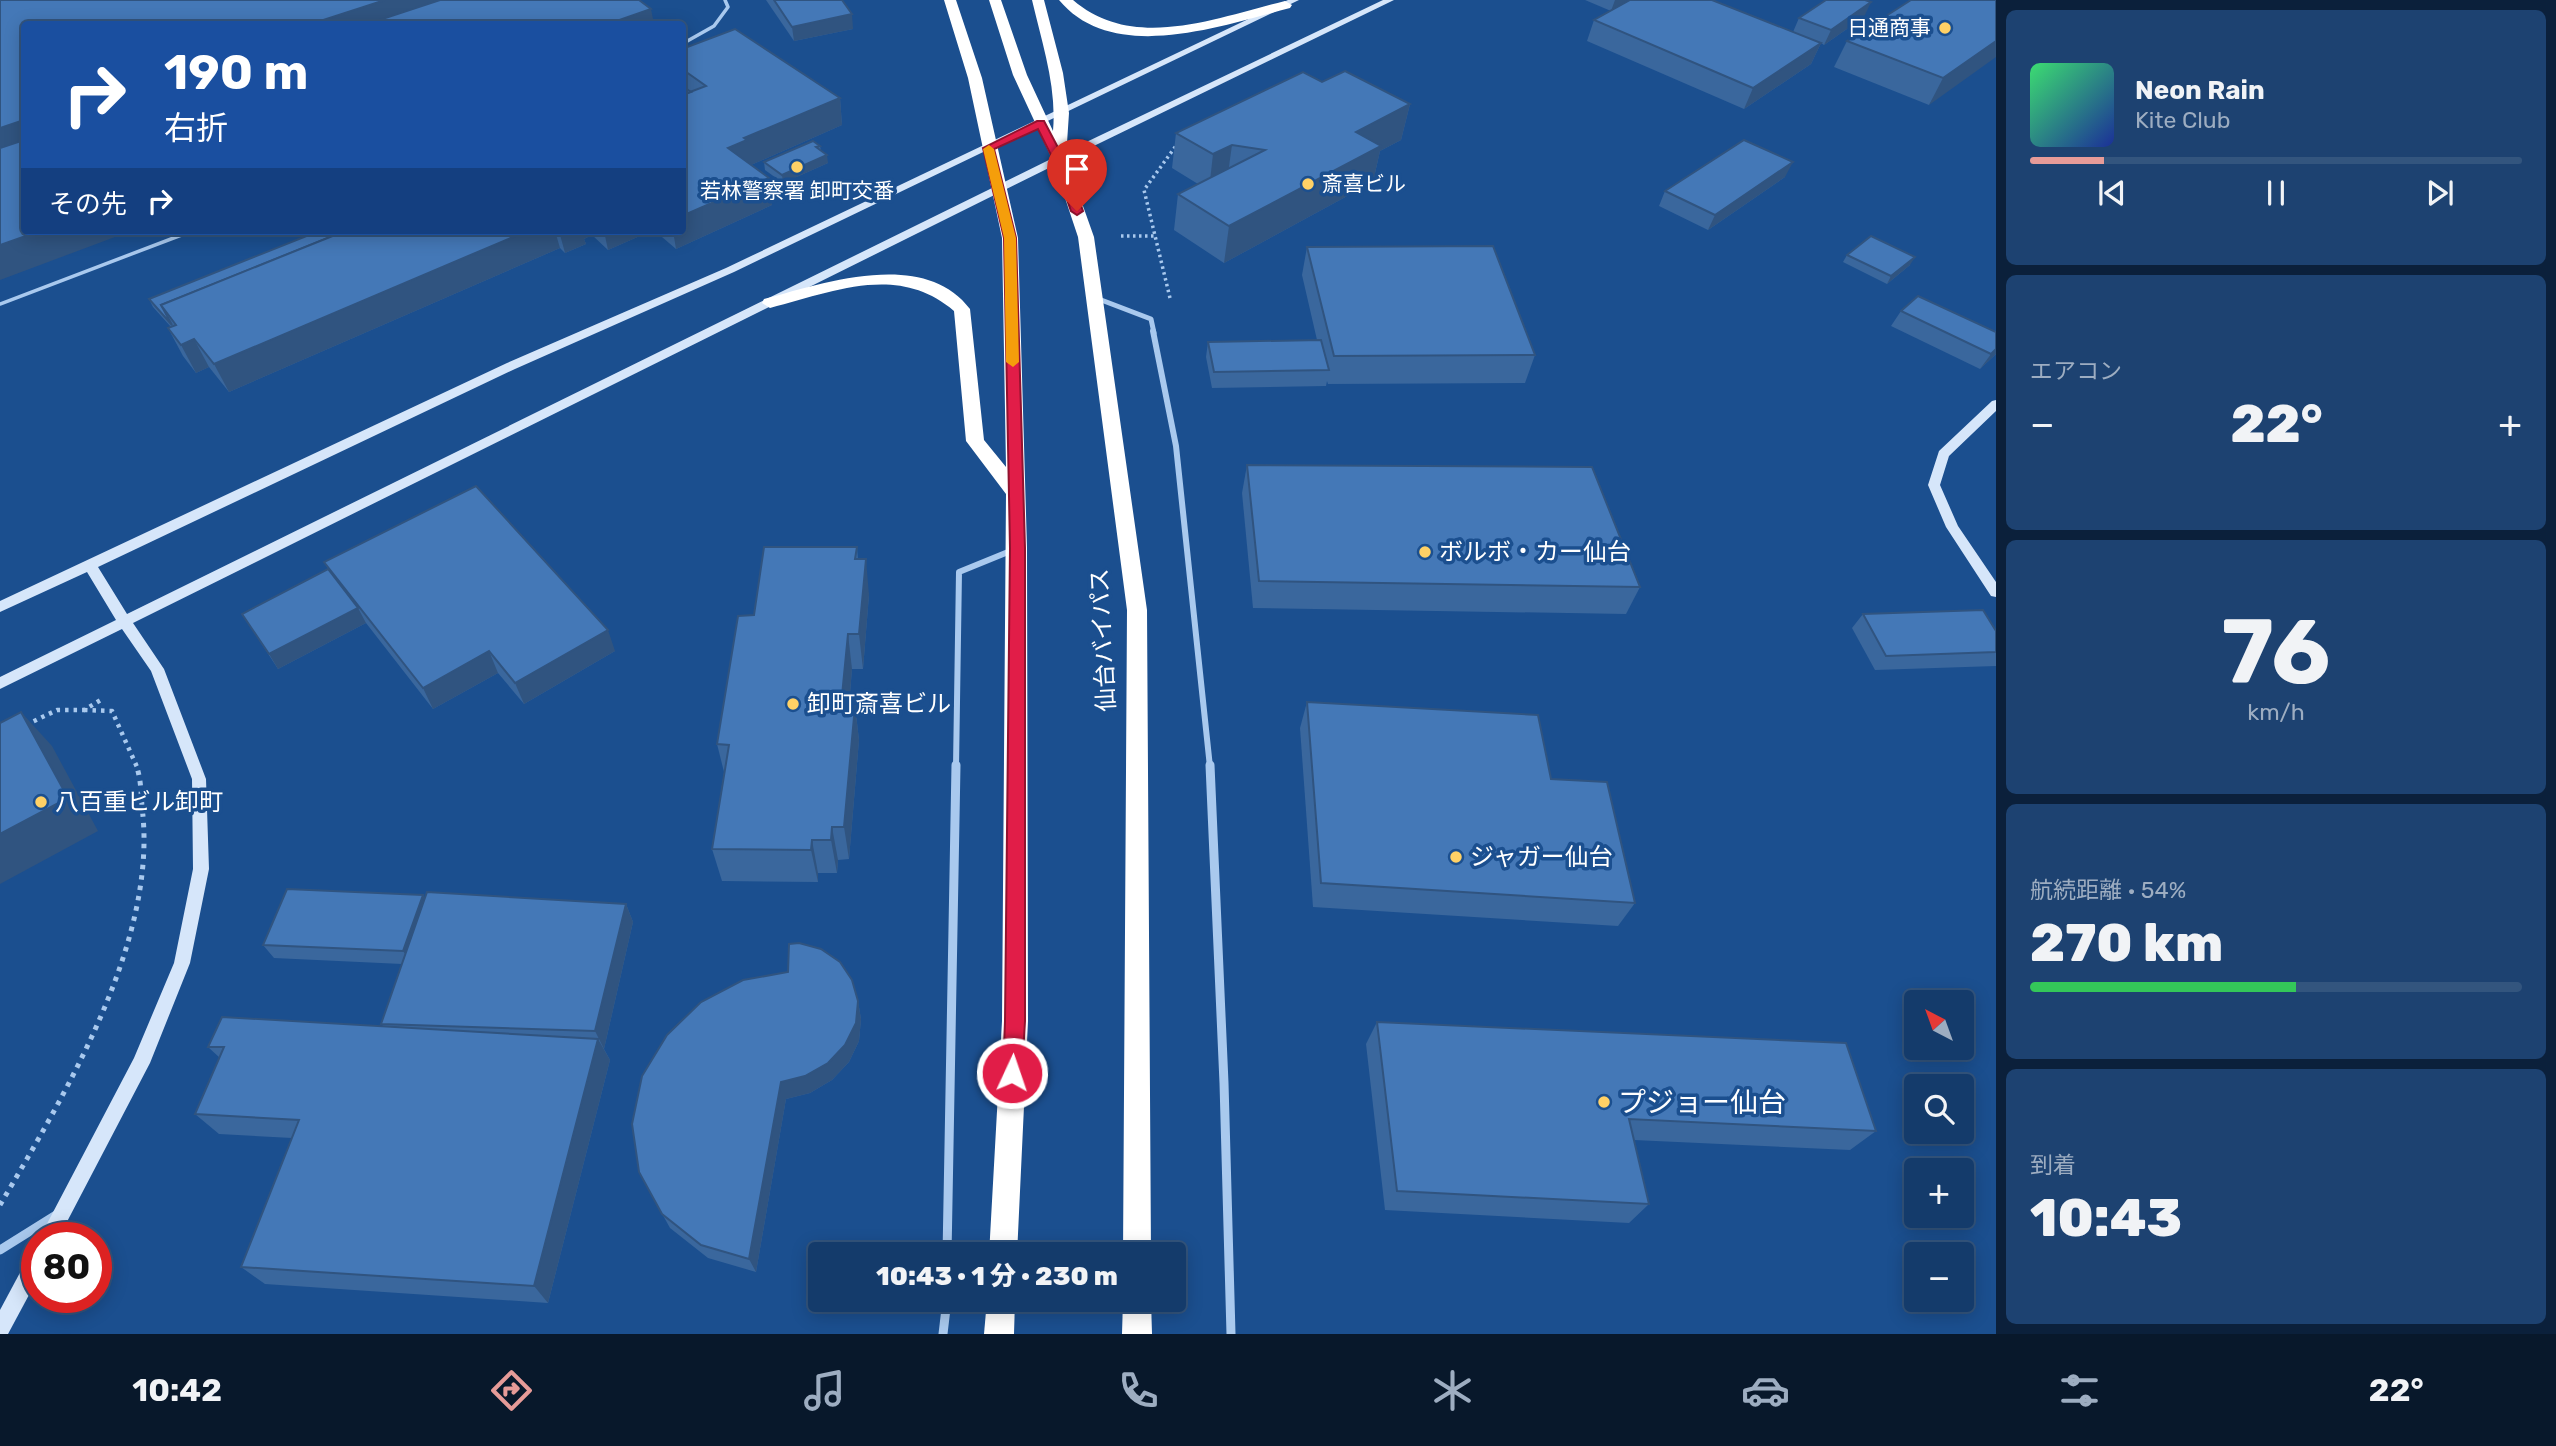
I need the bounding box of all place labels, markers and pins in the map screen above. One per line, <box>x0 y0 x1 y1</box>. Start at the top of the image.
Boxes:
place label: 日通商事 <box>1847 15 1931 40</box>
marker: 日通商事 <box>1937 20 1953 36</box>
pin <box>1047 139 1107 211</box>
marker: 若林警察署 卸町交番 <box>789 159 805 175</box>
place label: 斎喜ビル <box>1322 171 1406 196</box>
marker: 斎喜ビル <box>1300 176 1316 192</box>
place label: 若林警察署 卸町交番 <box>700 178 894 203</box>
place label: ボルボ・カー仙台 <box>1439 538 1631 566</box>
marker: ボルボ・カー仙台 <box>1417 544 1433 560</box>
place label: 卸町斎喜ビル <box>807 690 951 718</box>
marker: 卸町斎喜ビル <box>785 696 801 712</box>
place label: 八百重ビル卸町 <box>55 788 223 816</box>
marker: 八百重ビル卸町 <box>33 794 49 810</box>
place label: ジャガー仙台 <box>1470 843 1613 871</box>
marker: ジャガー仙台 <box>1448 849 1464 865</box>
place label: プジョー仙台 <box>1618 1086 1786 1119</box>
marker: プジョー仙台 <box>1596 1094 1612 1110</box>

